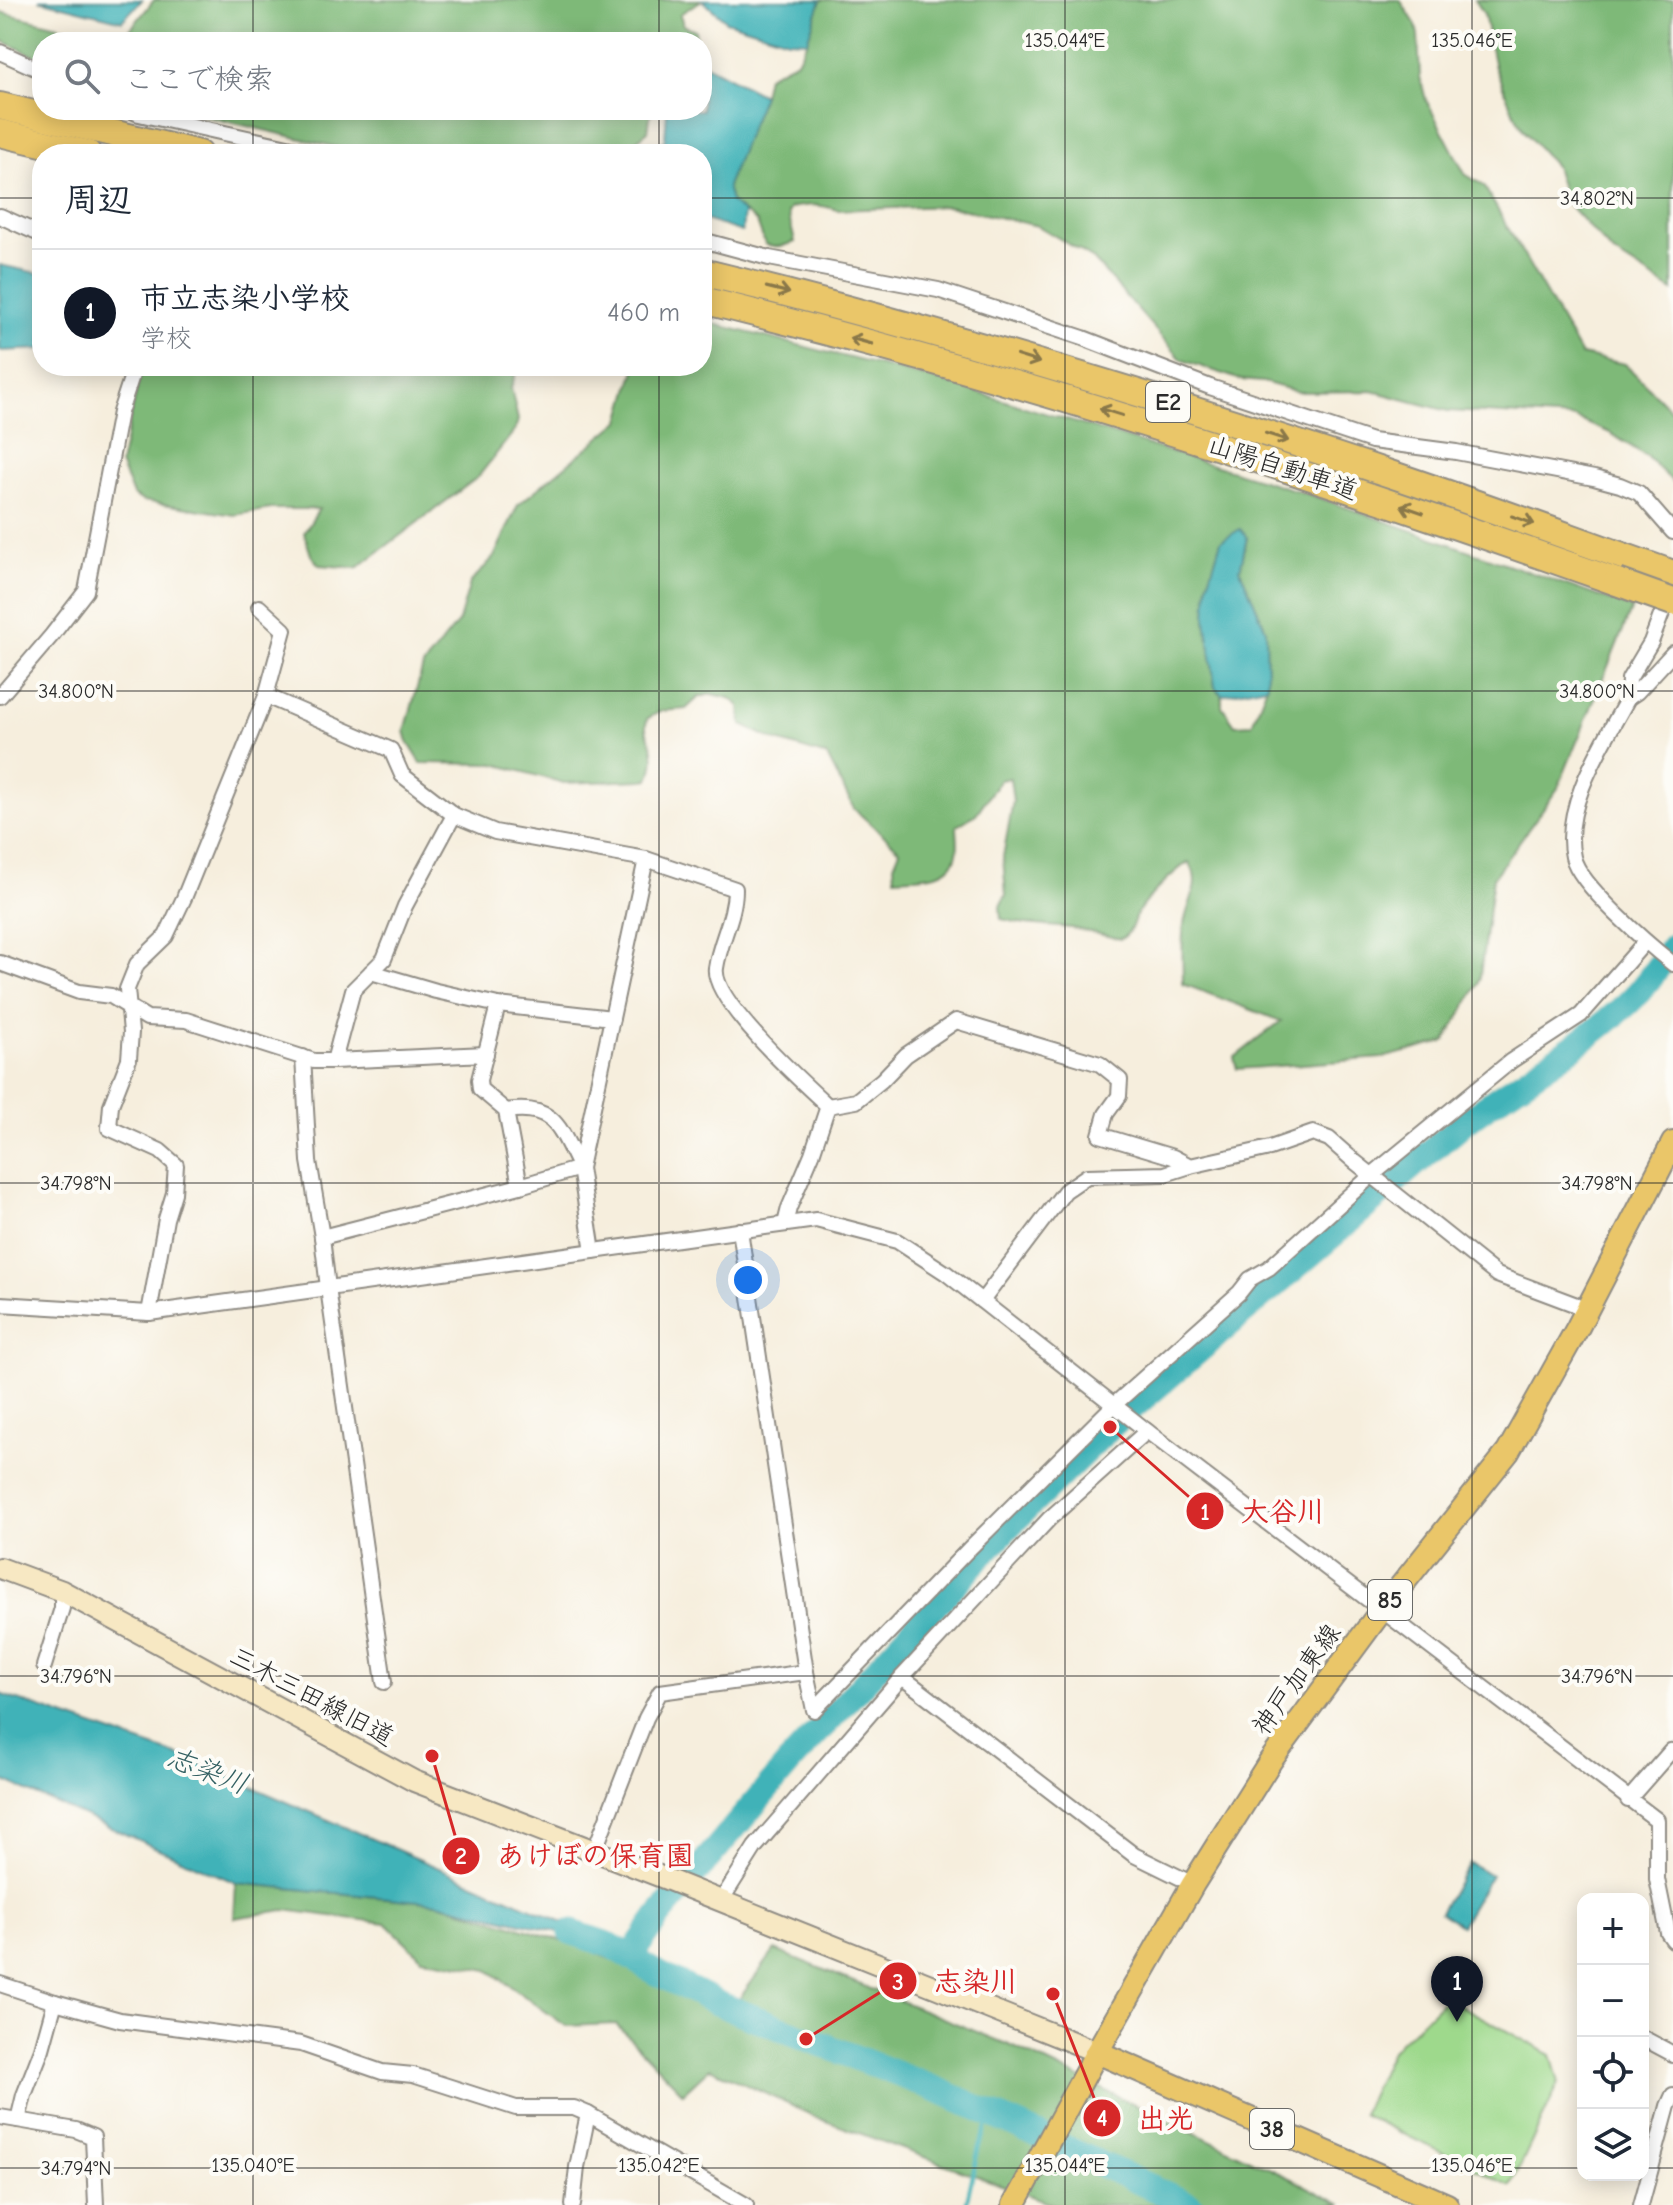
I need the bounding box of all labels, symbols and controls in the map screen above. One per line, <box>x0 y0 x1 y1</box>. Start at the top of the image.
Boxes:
text: 135.044°E <box>1025 29 1105 52</box>
text: 135.046°E <box>1431 29 1513 52</box>
search box <box>32 32 712 120</box>
icon: search <box>60 54 104 98</box>
text: ここで検索 <box>124 62 274 97</box>
text: 周辺 <box>64 180 132 220</box>
text: 34.802°N <box>1560 187 1634 210</box>
text: 市立志染小学校 <box>140 281 350 316</box>
one-way arrow <box>764 284 790 299</box>
text: 1 <box>85 298 95 328</box>
text: 460 m <box>607 298 680 328</box>
text: 学校 <box>140 324 192 354</box>
one-way arrow <box>849 332 875 347</box>
one-way arrow <box>1016 353 1041 368</box>
road number: E2 <box>1146 382 1190 422</box>
one-way arrow <box>1099 404 1124 418</box>
street label: 山陽自動車道 <box>1204 430 1362 506</box>
one-way arrow <box>1263 430 1289 445</box>
one-way arrow <box>1400 501 1425 516</box>
one-way arrow <box>1510 514 1535 529</box>
text: 34.800°N <box>38 680 114 703</box>
text: 34.800°N <box>1559 680 1635 703</box>
text: 34.798°N <box>40 1172 112 1195</box>
text: 34.798°N <box>1561 1172 1633 1195</box>
your location <box>728 1260 768 1300</box>
callout: 大谷川 <box>1185 1485 1341 1537</box>
text: 大谷川 <box>1241 1496 1325 1528</box>
text: 1 <box>1200 1498 1210 1526</box>
road number: 85 <box>1368 1580 1412 1620</box>
street label: 神戸加東線 <box>1246 1618 1347 1741</box>
street label: 三木三田線旧道 <box>224 1641 399 1753</box>
text: 34.796°N <box>40 1665 112 1688</box>
text: 34.796°N <box>1561 1665 1633 1688</box>
water label: 志染川 <box>163 1741 253 1801</box>
callout: あけぼの保育園 <box>441 1830 709 1882</box>
text: あけぼの保育園 <box>497 1840 693 1872</box>
text: 2 <box>455 1842 467 1870</box>
map controls <box>1577 1893 1649 2181</box>
button: + <box>1577 1893 1649 1965</box>
callout: 志染川 <box>878 1955 1034 2007</box>
pin: 1 <box>1431 1956 1483 2022</box>
button: − <box>1577 1965 1649 2037</box>
text: 志染川 <box>934 1966 1018 1998</box>
text: 3 <box>892 1968 904 1996</box>
button: locate <box>1577 2037 1649 2109</box>
callout: 出光 <box>1082 2092 1210 2144</box>
text: 出光 <box>1138 2103 1194 2135</box>
text: 4 <box>1096 2104 1108 2132</box>
road number: 38 <box>1250 2109 1294 2149</box>
button: layers <box>1577 2109 1649 2181</box>
text: 135.040°E <box>212 2154 294 2177</box>
text: 135.042°E <box>618 2154 700 2177</box>
text: 135.044°E <box>1025 2154 1105 2177</box>
text: 135.046°E <box>1431 2154 1513 2177</box>
text: 34.794°N <box>41 2157 111 2180</box>

